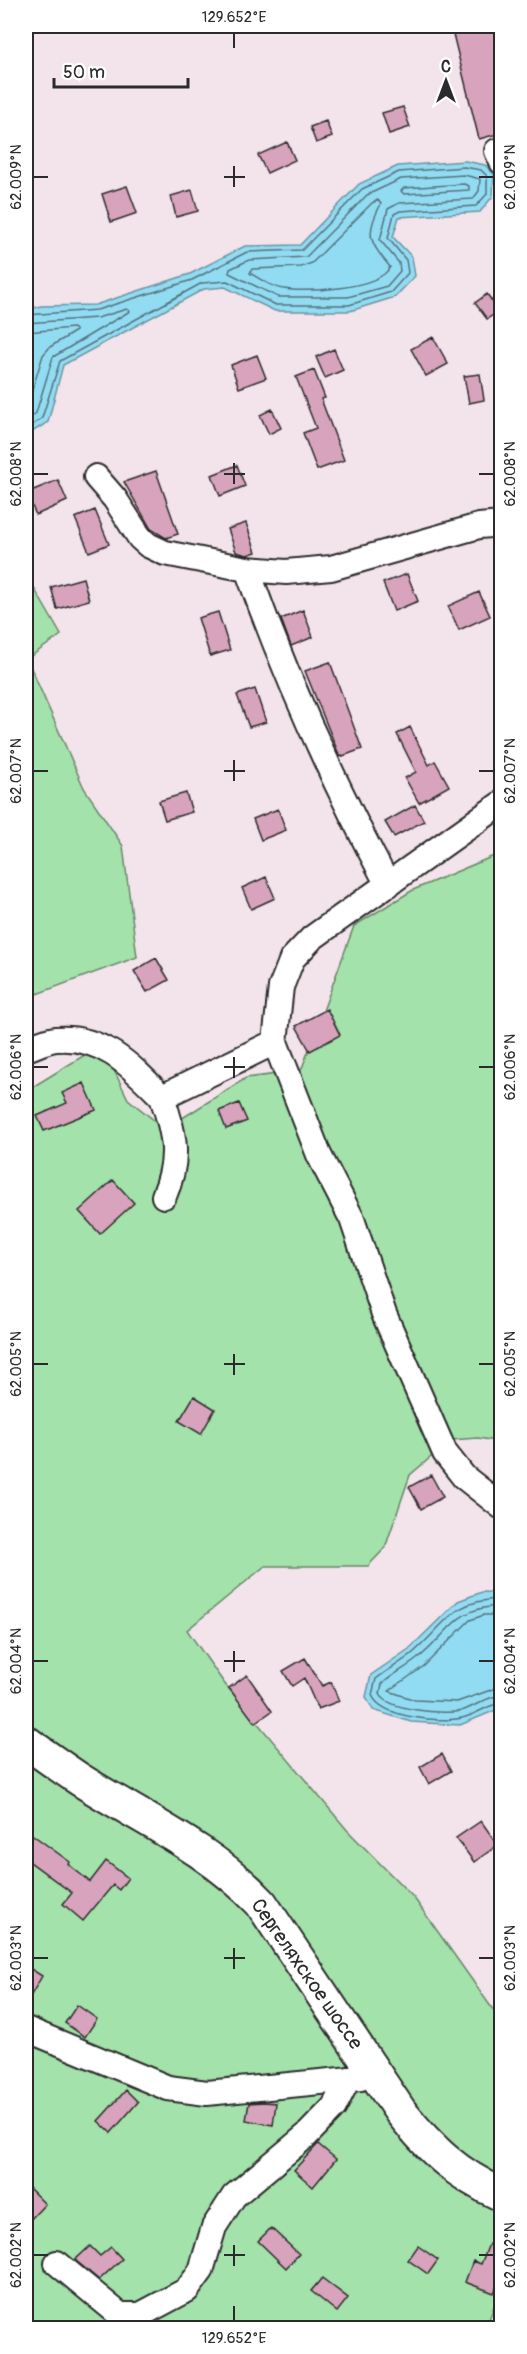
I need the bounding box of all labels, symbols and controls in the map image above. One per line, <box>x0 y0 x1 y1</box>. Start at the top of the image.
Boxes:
text: 129.652°E <box>202 8 267 27</box>
scale bar <box>54 51 188 89</box>
north arrow <box>416 51 476 111</box>
text: С <box>441 57 451 77</box>
text: 50 m <box>63 61 105 84</box>
text: 62.009°N <box>7 144 26 210</box>
text: 62.009°N <box>501 144 520 210</box>
text: 62.008°N <box>7 441 26 507</box>
text: 62.008°N <box>501 441 520 507</box>
text: 62.007°N <box>7 738 26 804</box>
text: 62.007°N <box>501 738 520 804</box>
text: 62.006°N <box>7 1034 26 1100</box>
text: 62.006°N <box>501 1034 520 1100</box>
text: 62.005°N <box>7 1331 26 1397</box>
text: 62.005°N <box>501 1331 520 1397</box>
text: 62.004°N <box>7 1628 26 1694</box>
text: 62.004°N <box>501 1628 520 1694</box>
street label: Сергеляхское шоссе <box>245 1894 369 2054</box>
text: 62.003°N <box>7 1925 26 1991</box>
text: 62.003°N <box>501 1925 520 1991</box>
text: 62.002°N <box>7 2222 26 2288</box>
text: 62.002°N <box>501 2222 520 2288</box>
text: 129.652°E <box>202 2329 267 2348</box>

